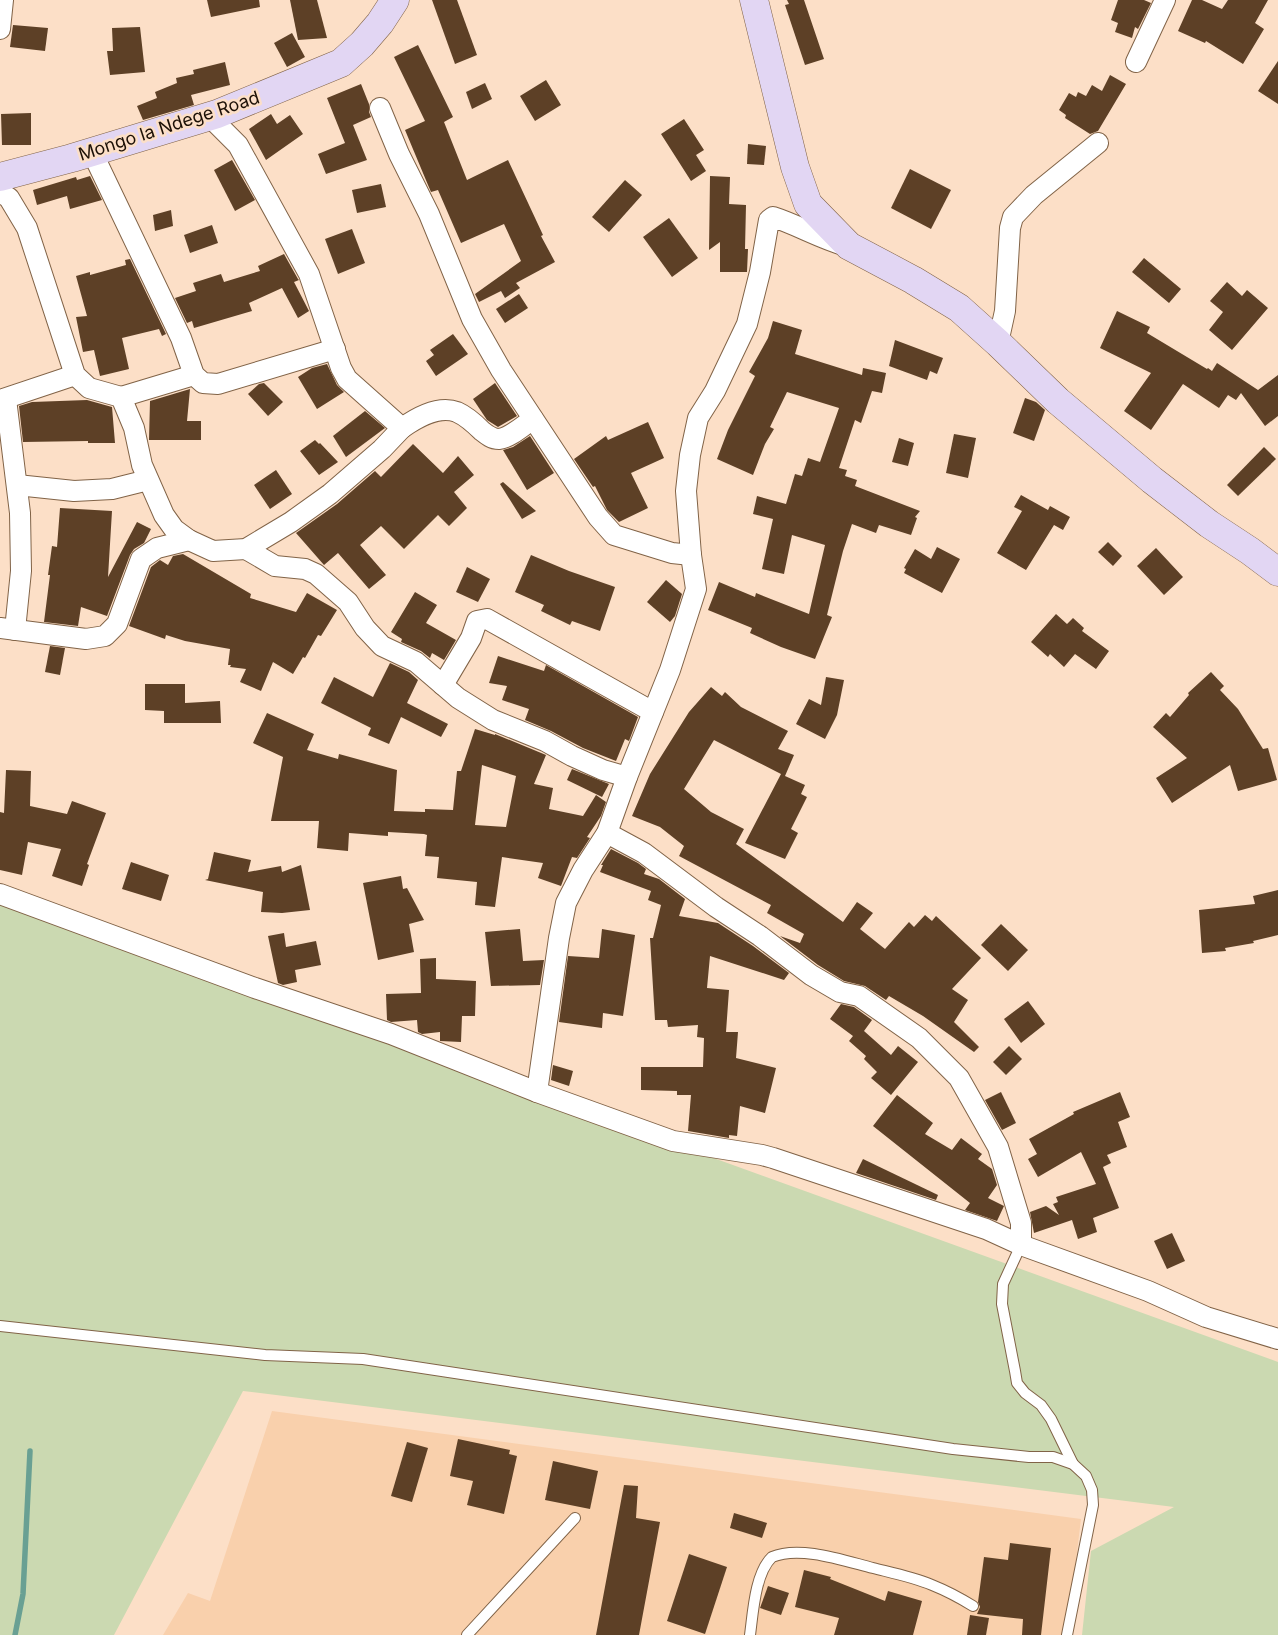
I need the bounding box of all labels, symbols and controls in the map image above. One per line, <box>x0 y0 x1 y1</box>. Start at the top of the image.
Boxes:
street label: Mongo la Ndege Road <box>76 86 262 165</box>

